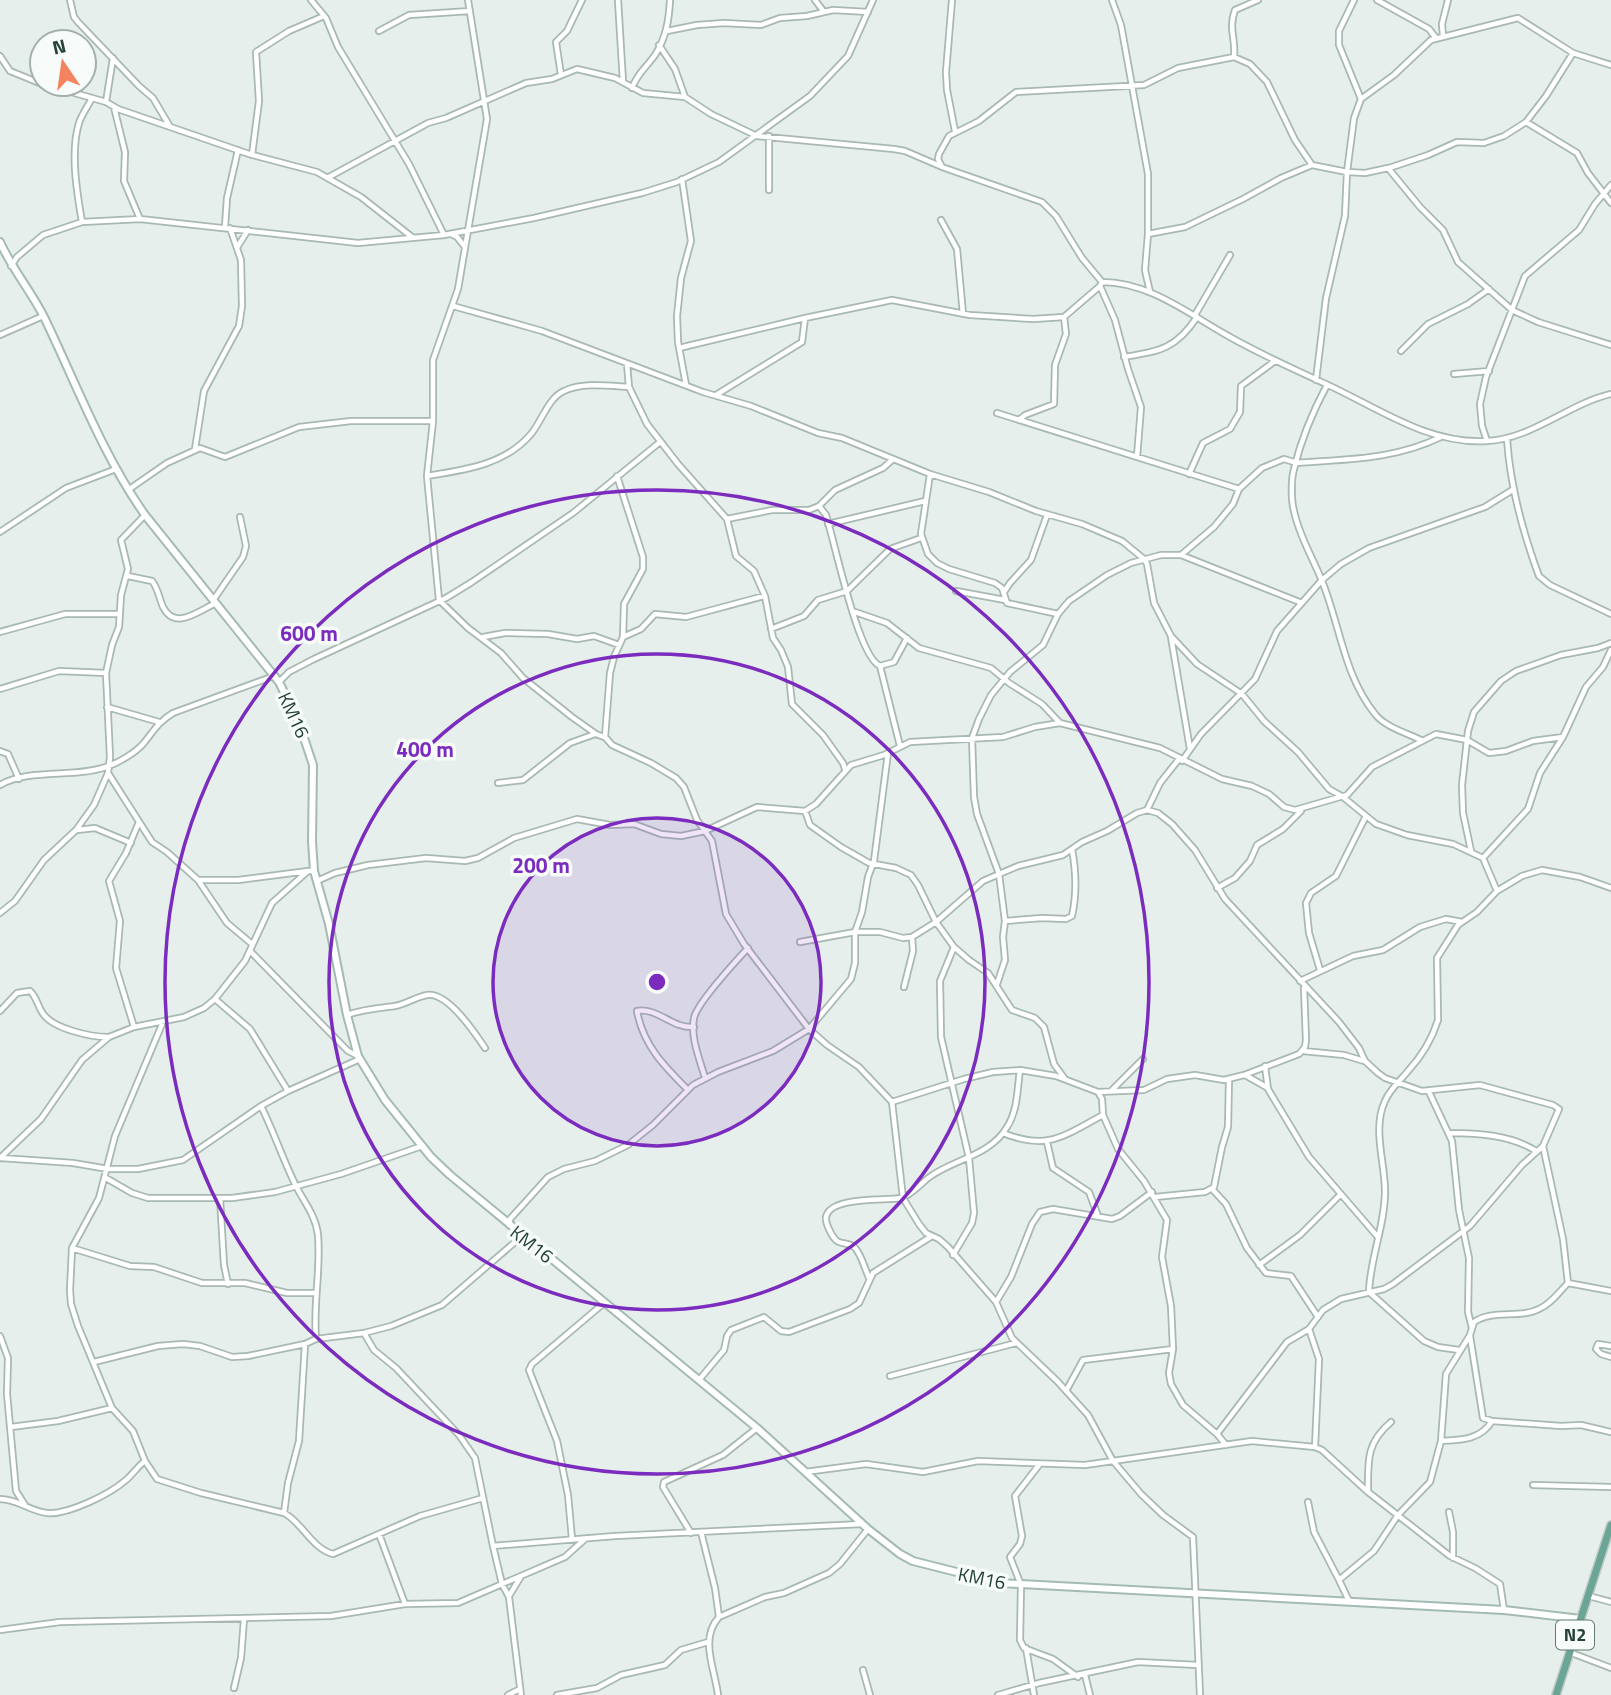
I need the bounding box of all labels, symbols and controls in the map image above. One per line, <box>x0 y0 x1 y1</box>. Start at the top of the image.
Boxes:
north arrow <box>28 28 98 98</box>
text: N <box>49 30 69 62</box>
text: 600 m <box>280 617 338 649</box>
street label: KM16 <box>271 687 318 743</box>
text: 400 m <box>396 733 454 765</box>
text: 200 m <box>512 849 570 881</box>
centre of rings <box>645 970 669 994</box>
street label: KM16 <box>504 1217 560 1270</box>
street label: KM16 <box>956 1559 1008 1596</box>
road number: N2 <box>1556 1620 1594 1650</box>

